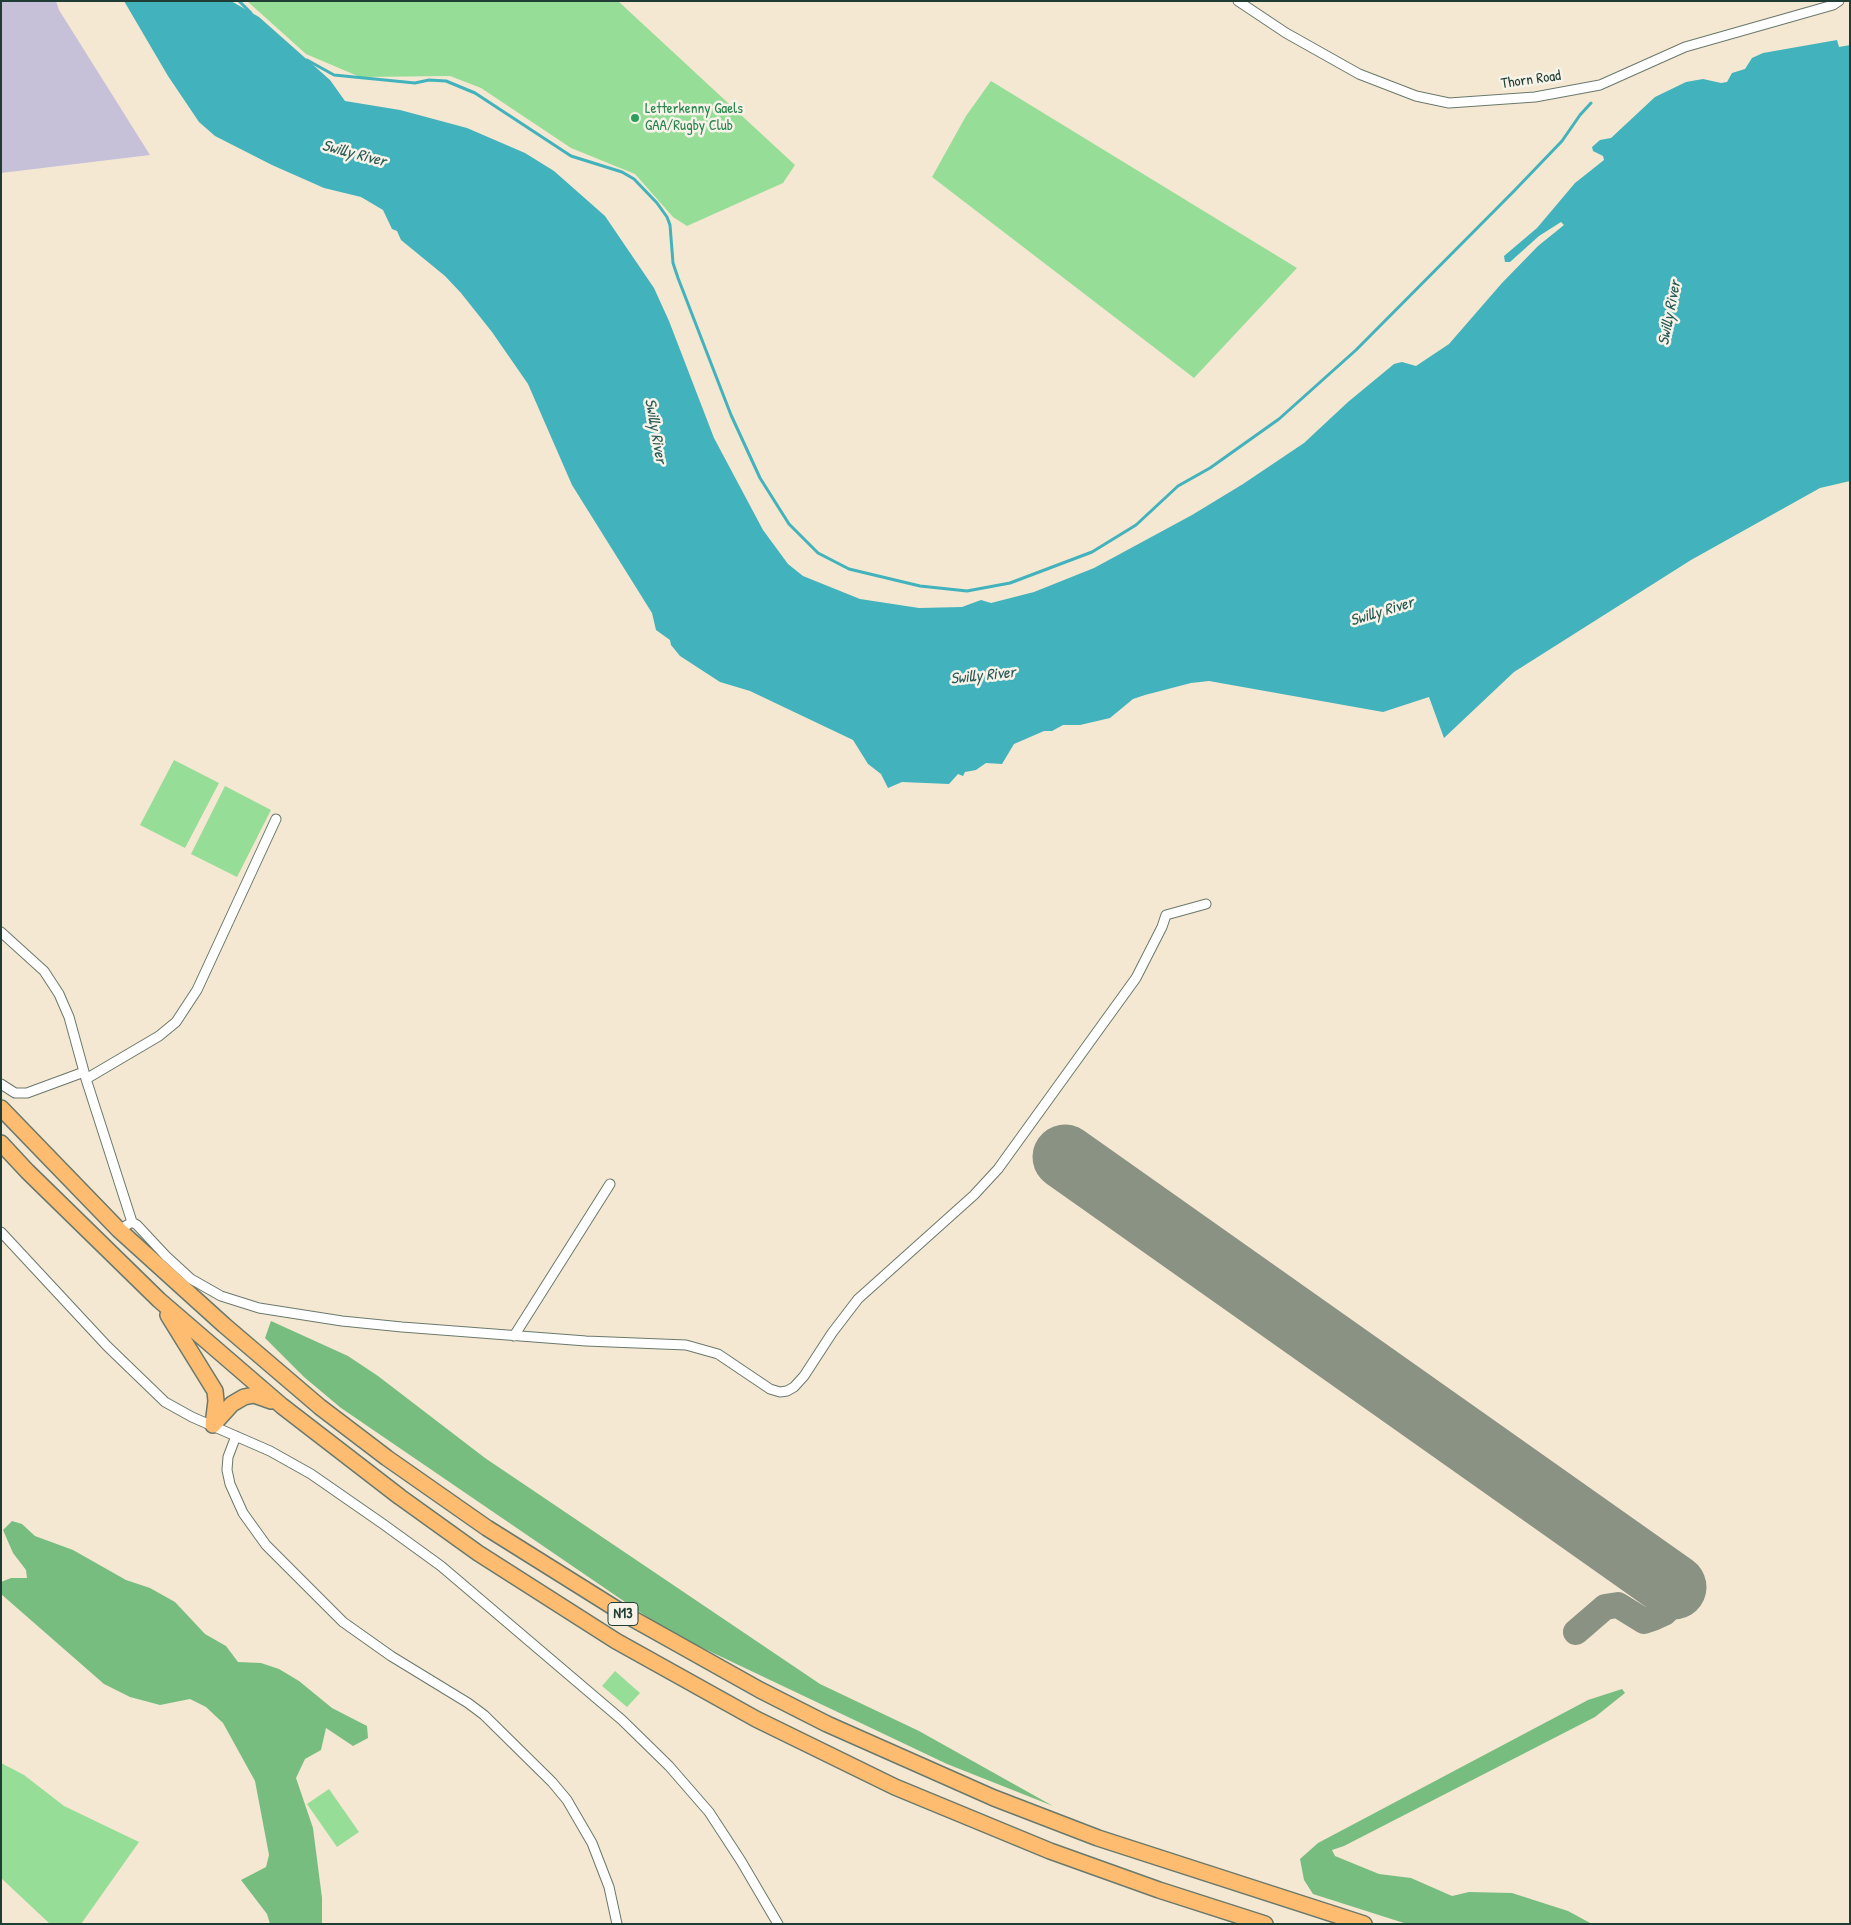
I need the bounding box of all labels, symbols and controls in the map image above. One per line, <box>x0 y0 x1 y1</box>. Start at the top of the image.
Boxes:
street label: Thorn Road <box>1500 67 1562 93</box>
place label: Letterkenny Gaels GAA/Rugby Club <box>645 100 743 135</box>
marker: Letterkenny Gaels GAA/Rugby Club <box>629 112 641 124</box>
water label: Swilly River <box>320 136 388 172</box>
water label: Swilly River <box>1654 279 1686 347</box>
water label: Swilly River <box>640 397 670 465</box>
water label: Swilly River <box>1348 593 1416 631</box>
water label: Swilly River <box>949 663 1017 689</box>
road number: N13 <box>608 1602 638 1626</box>

